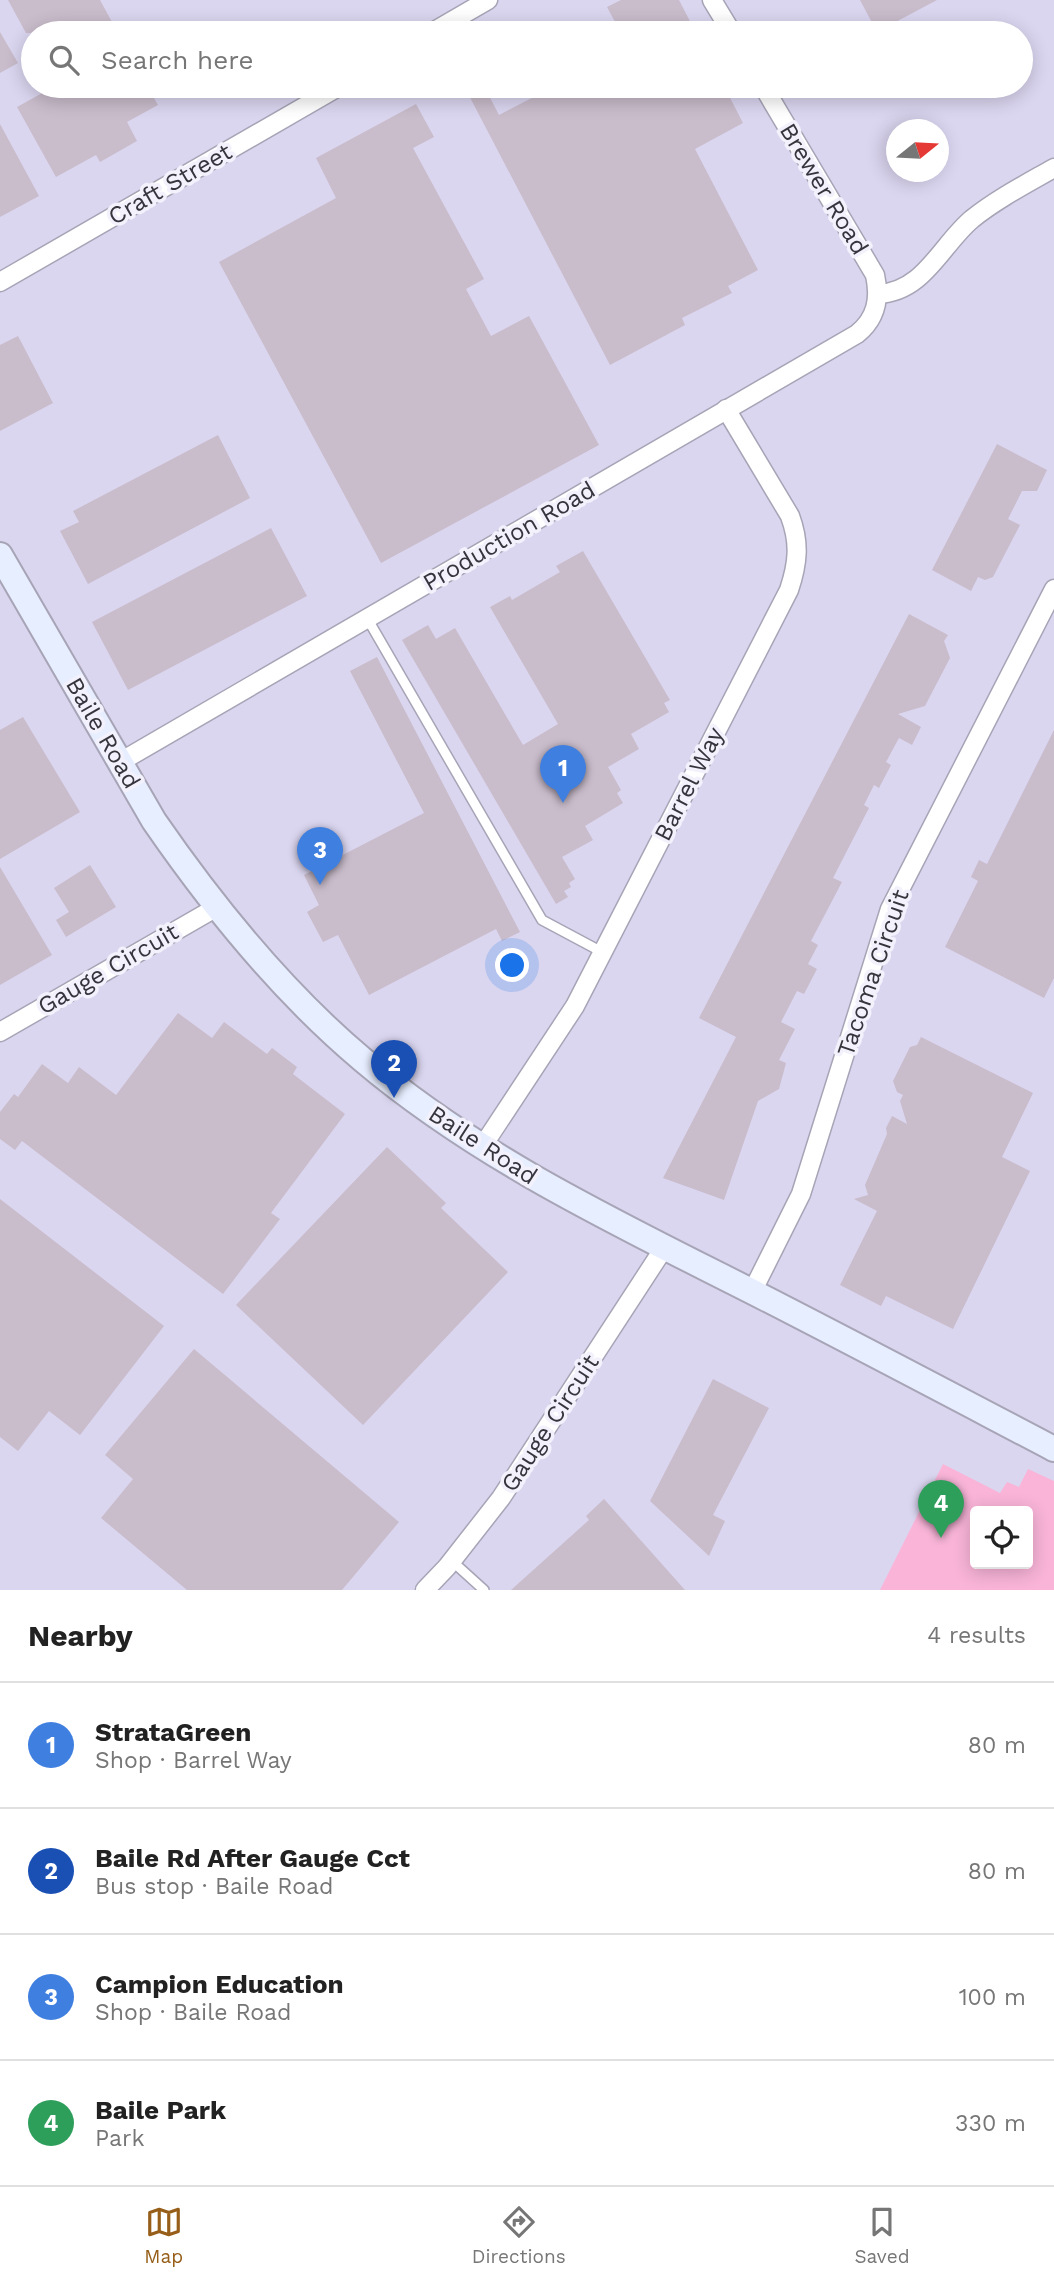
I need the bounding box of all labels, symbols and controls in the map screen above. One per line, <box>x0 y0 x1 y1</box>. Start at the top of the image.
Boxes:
search box <box>21 21 1033 98</box>
icon: search <box>45 41 83 79</box>
text: Search here <box>101 45 253 75</box>
street label: Brewer Road <box>774 118 874 260</box>
north arrow <box>886 119 949 182</box>
street label: Craft Street <box>103 137 237 231</box>
street label: Production Road <box>418 475 600 597</box>
street label: Baile Road <box>60 672 146 794</box>
street label: Barrel Way <box>648 722 730 846</box>
pin: 1 <box>540 745 586 803</box>
pin: 3 <box>297 827 343 885</box>
street label: Tacoma Circuit <box>831 886 915 1060</box>
street label: Gauge Circuit <box>33 917 183 1021</box>
your location <box>495 948 529 982</box>
pin: 2 <box>371 1040 417 1098</box>
street label: Baile Road <box>424 1100 542 1190</box>
street label: Gauge Circuit <box>495 1349 605 1497</box>
pin: 4 <box>918 1480 964 1538</box>
map controls <box>970 1506 1033 1569</box>
button: locate <box>970 1506 1033 1569</box>
text: Nearby <box>28 1618 133 1653</box>
text: 4 results <box>927 1622 1026 1649</box>
text: StrataGreen <box>95 1717 251 1747</box>
text: 1 <box>46 1732 56 1759</box>
text: 80 m <box>968 1732 1026 1759</box>
text: Shop · Barrel Way <box>95 1747 292 1774</box>
text: Baile Rd After Gauge Cct <box>95 1843 410 1873</box>
text: 2 <box>44 1858 58 1885</box>
text: 80 m <box>968 1858 1026 1885</box>
text: Bus stop · Baile Road <box>95 1873 334 1900</box>
text: Campion Education <box>95 1969 344 1999</box>
text: 3 <box>44 1984 58 2011</box>
text: 100 m <box>959 1984 1026 2011</box>
text: Shop · Baile Road <box>95 1999 292 2026</box>
text: Baile Park <box>95 2095 226 2125</box>
text: 4 <box>44 2110 58 2137</box>
text: 330 m <box>955 2110 1026 2137</box>
text: Park <box>95 2125 144 2152</box>
tab: Map <box>144 2203 183 2268</box>
tab: Directions <box>472 2203 566 2268</box>
tab: Saved <box>854 2203 910 2268</box>

